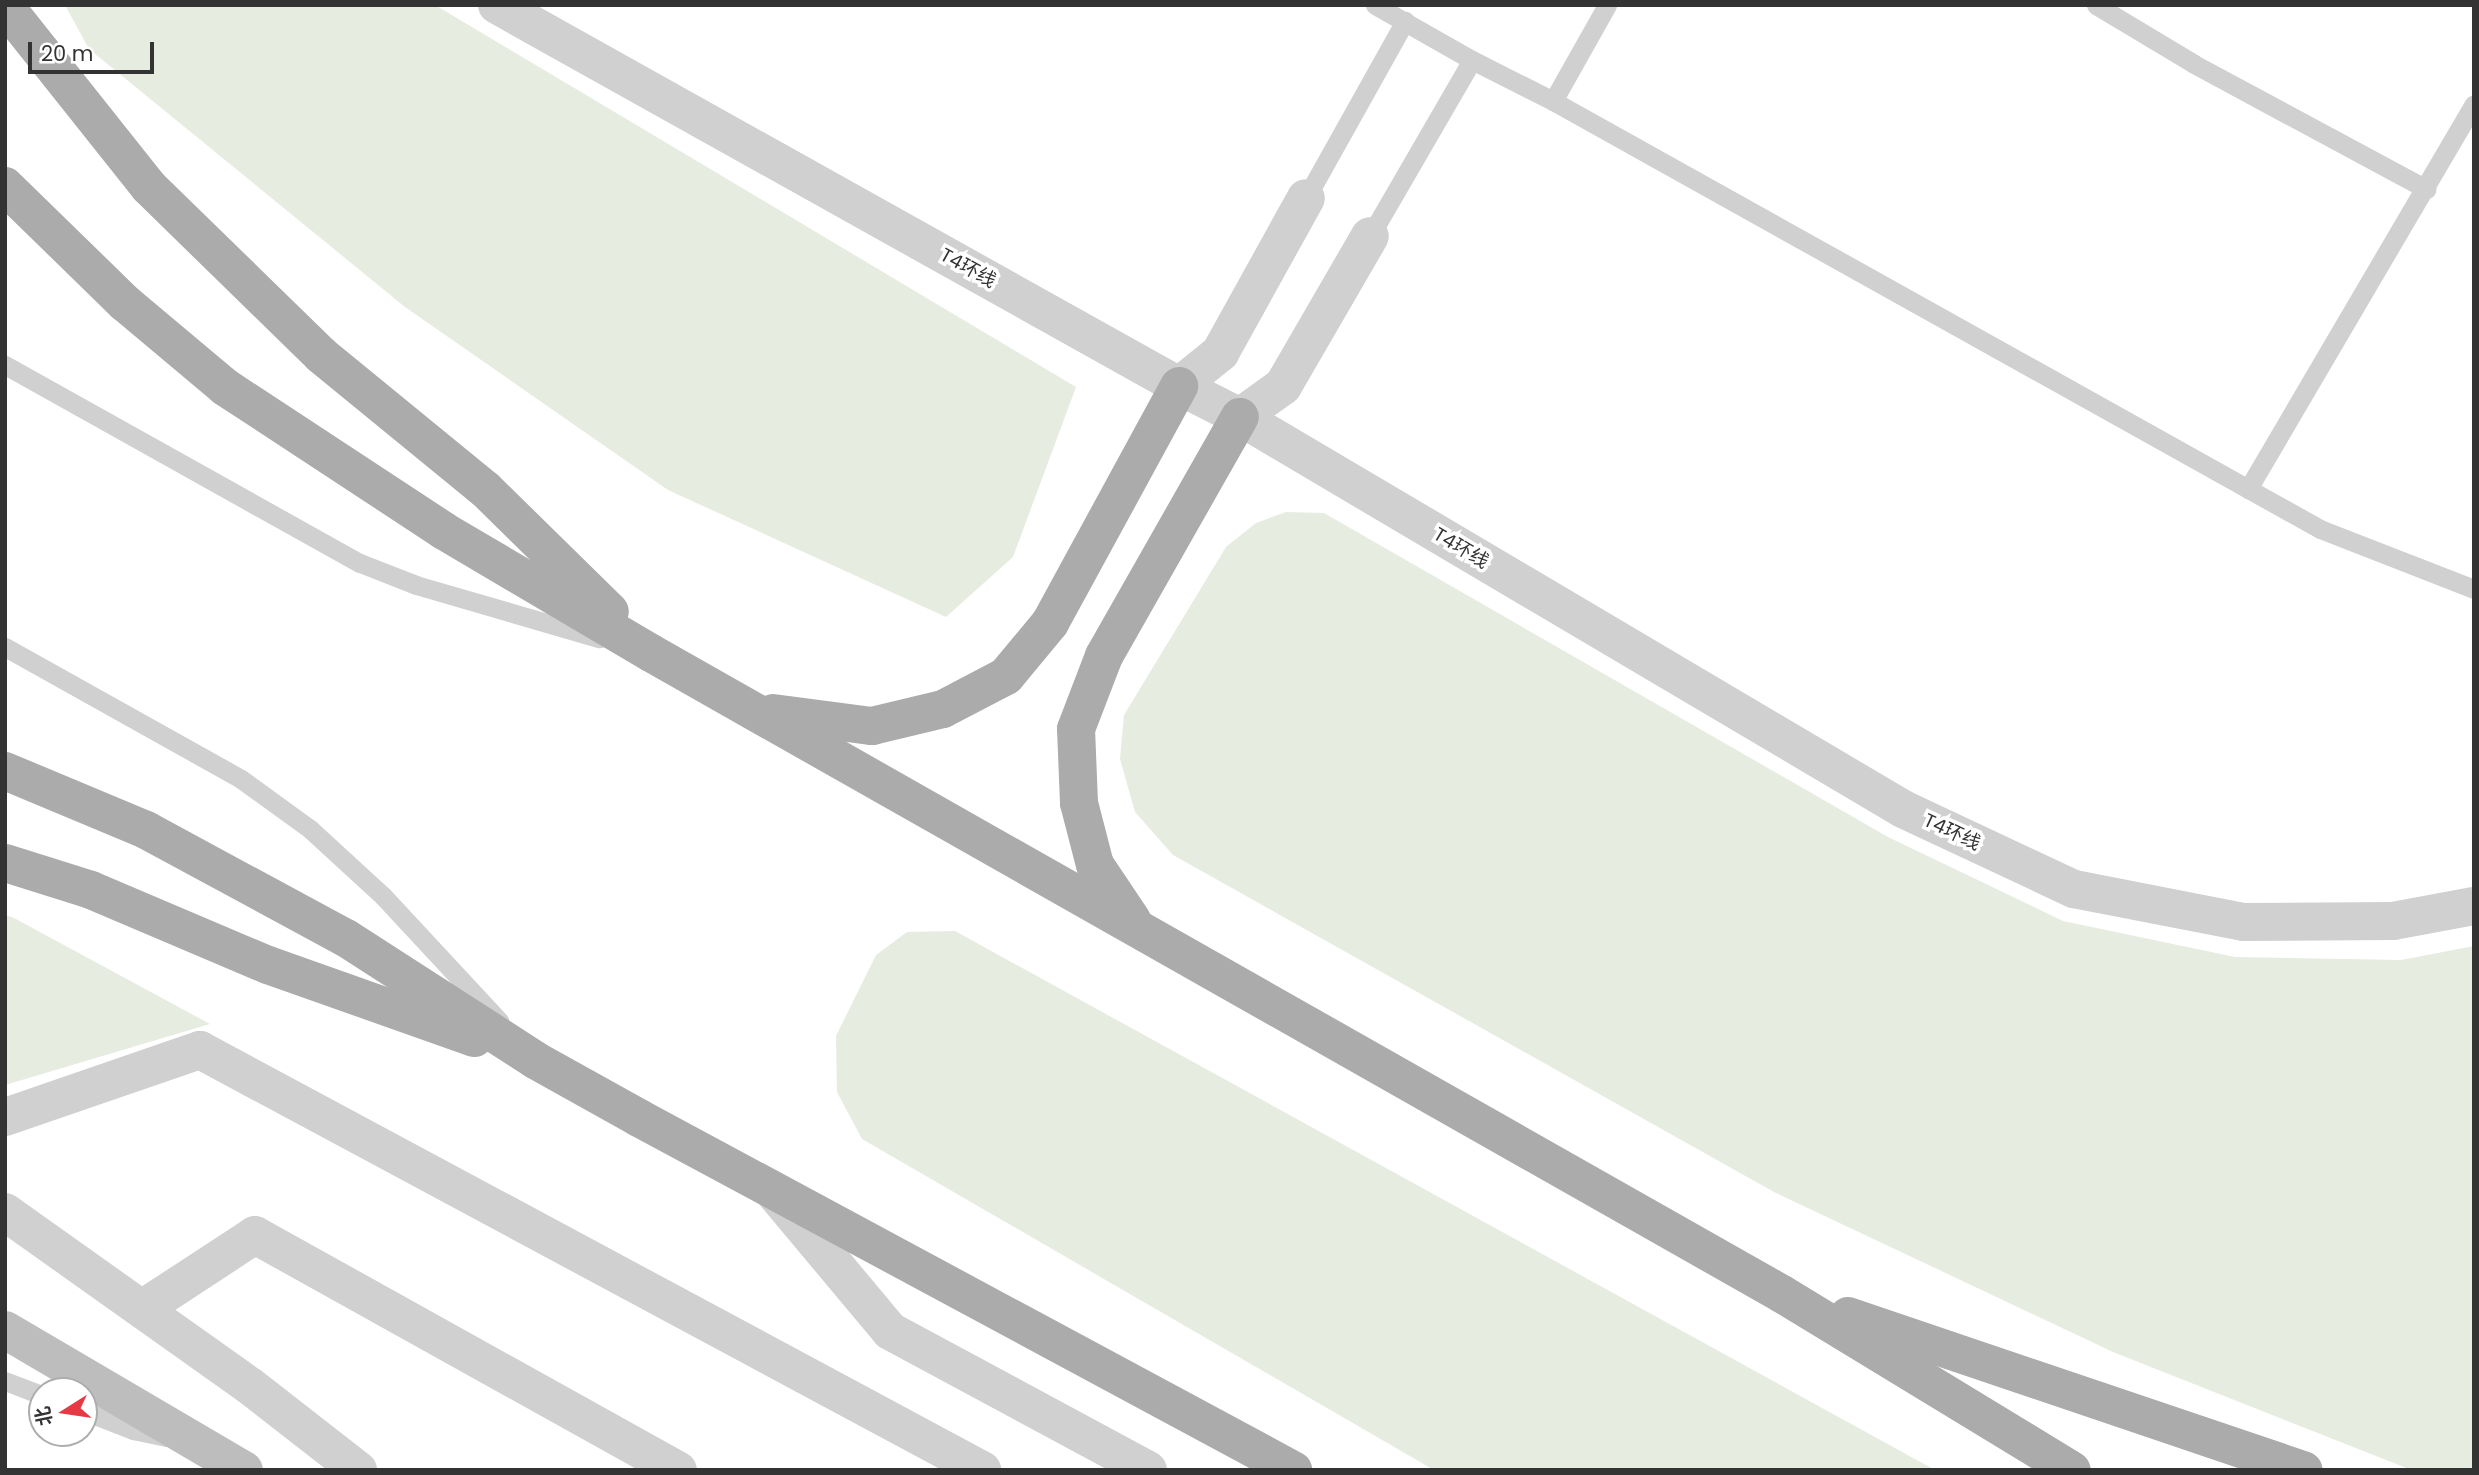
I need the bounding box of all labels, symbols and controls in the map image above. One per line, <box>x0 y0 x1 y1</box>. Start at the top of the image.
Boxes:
scale bar <box>32 28 158 72</box>
text: 20 m <box>41 39 94 68</box>
street label: T4环线 <box>936 243 1000 293</box>
street label: T4环线 <box>1429 523 1493 573</box>
street label: T4环线 <box>1920 809 1984 855</box>
north arrow <box>28 1377 98 1447</box>
text: 北 <box>29 1404 59 1428</box>

